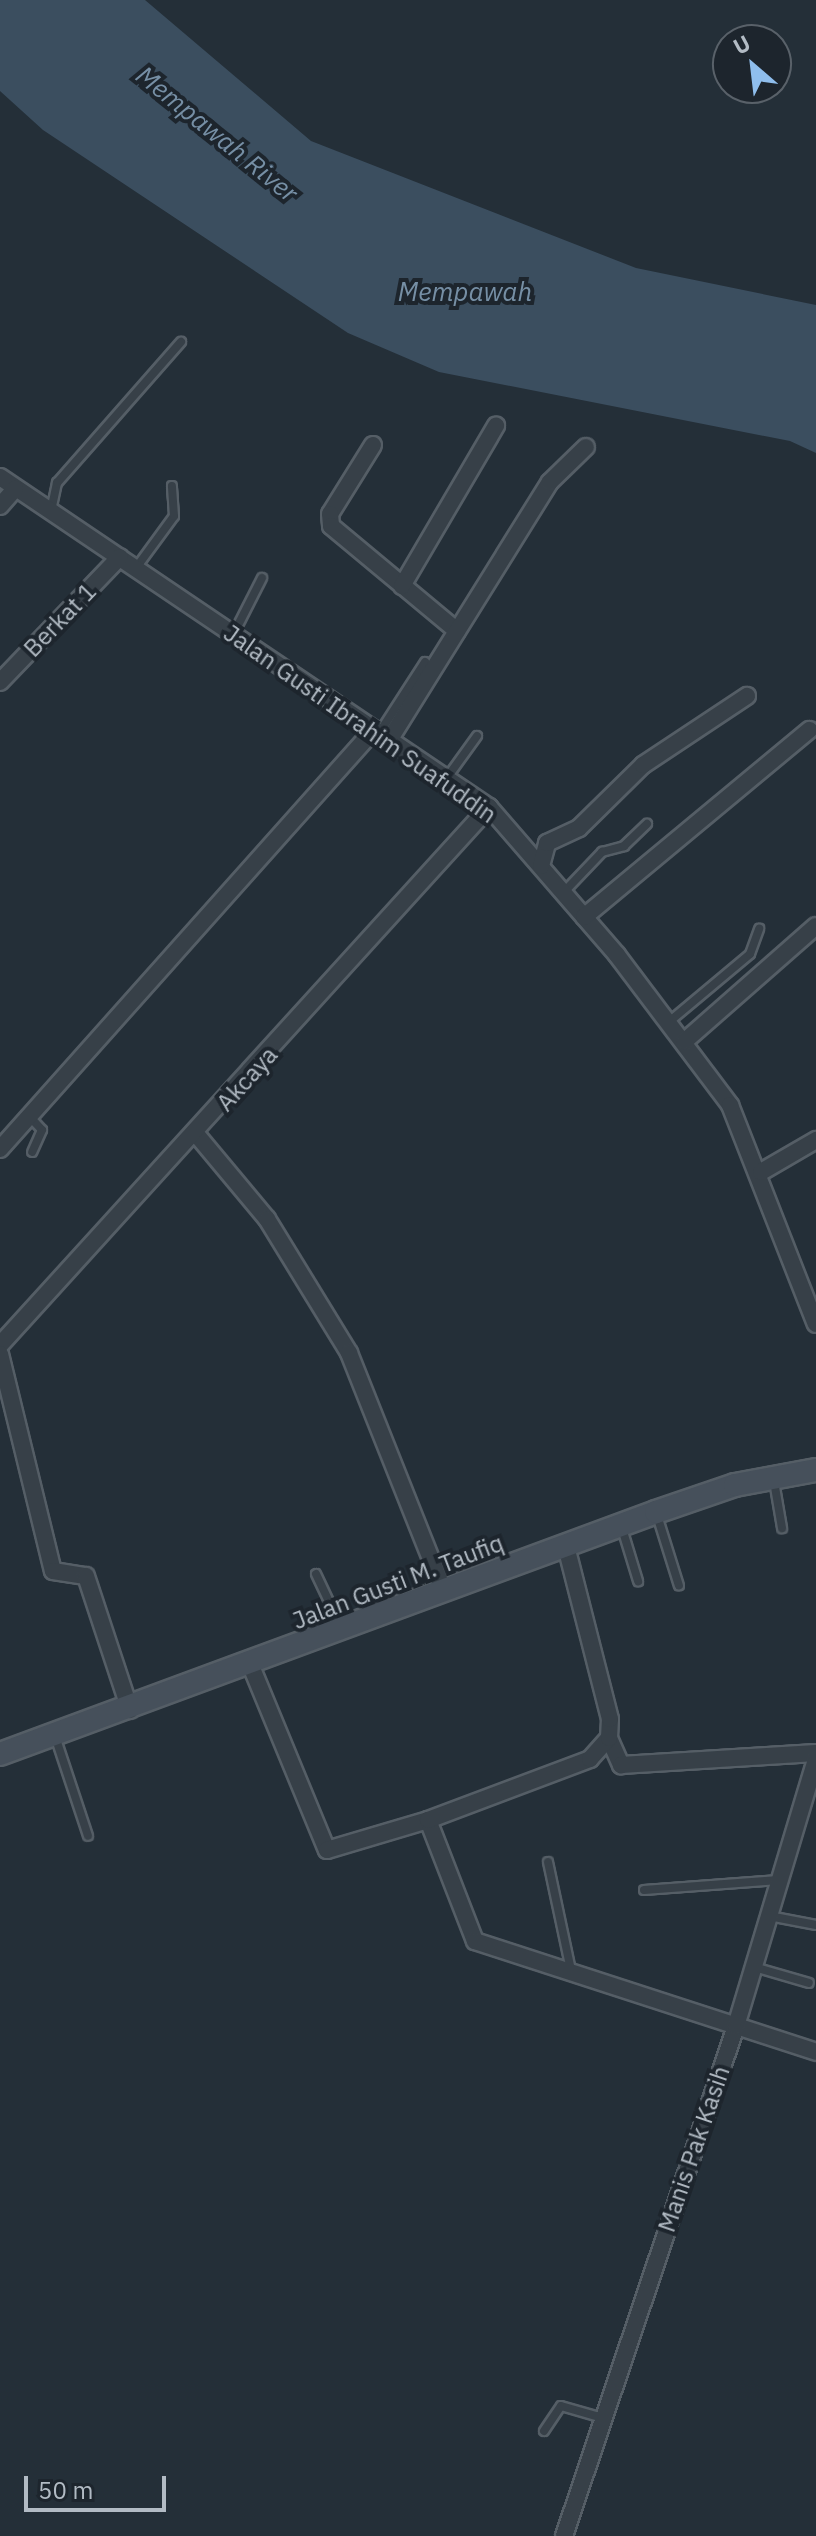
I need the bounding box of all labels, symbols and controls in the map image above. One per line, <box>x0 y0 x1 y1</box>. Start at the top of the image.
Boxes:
north arrow <box>712 24 792 104</box>
text: U <box>728 28 755 61</box>
water label: Mempawah River <box>130 59 304 209</box>
water label: Mempawah <box>398 276 532 308</box>
street label: Berkat 1 <box>18 577 102 663</box>
street label: Jalan Gusti Ibrahim Suafuddin <box>218 619 502 829</box>
street label: Akcaya <box>211 1041 283 1117</box>
street label: Jalan Gusti M. Taufiq <box>289 1529 507 1635</box>
street label: Manis Pak Kasih <box>652 2062 736 2236</box>
scale bar <box>28 2460 170 2510</box>
text: 50 m <box>38 2474 93 2506</box>

